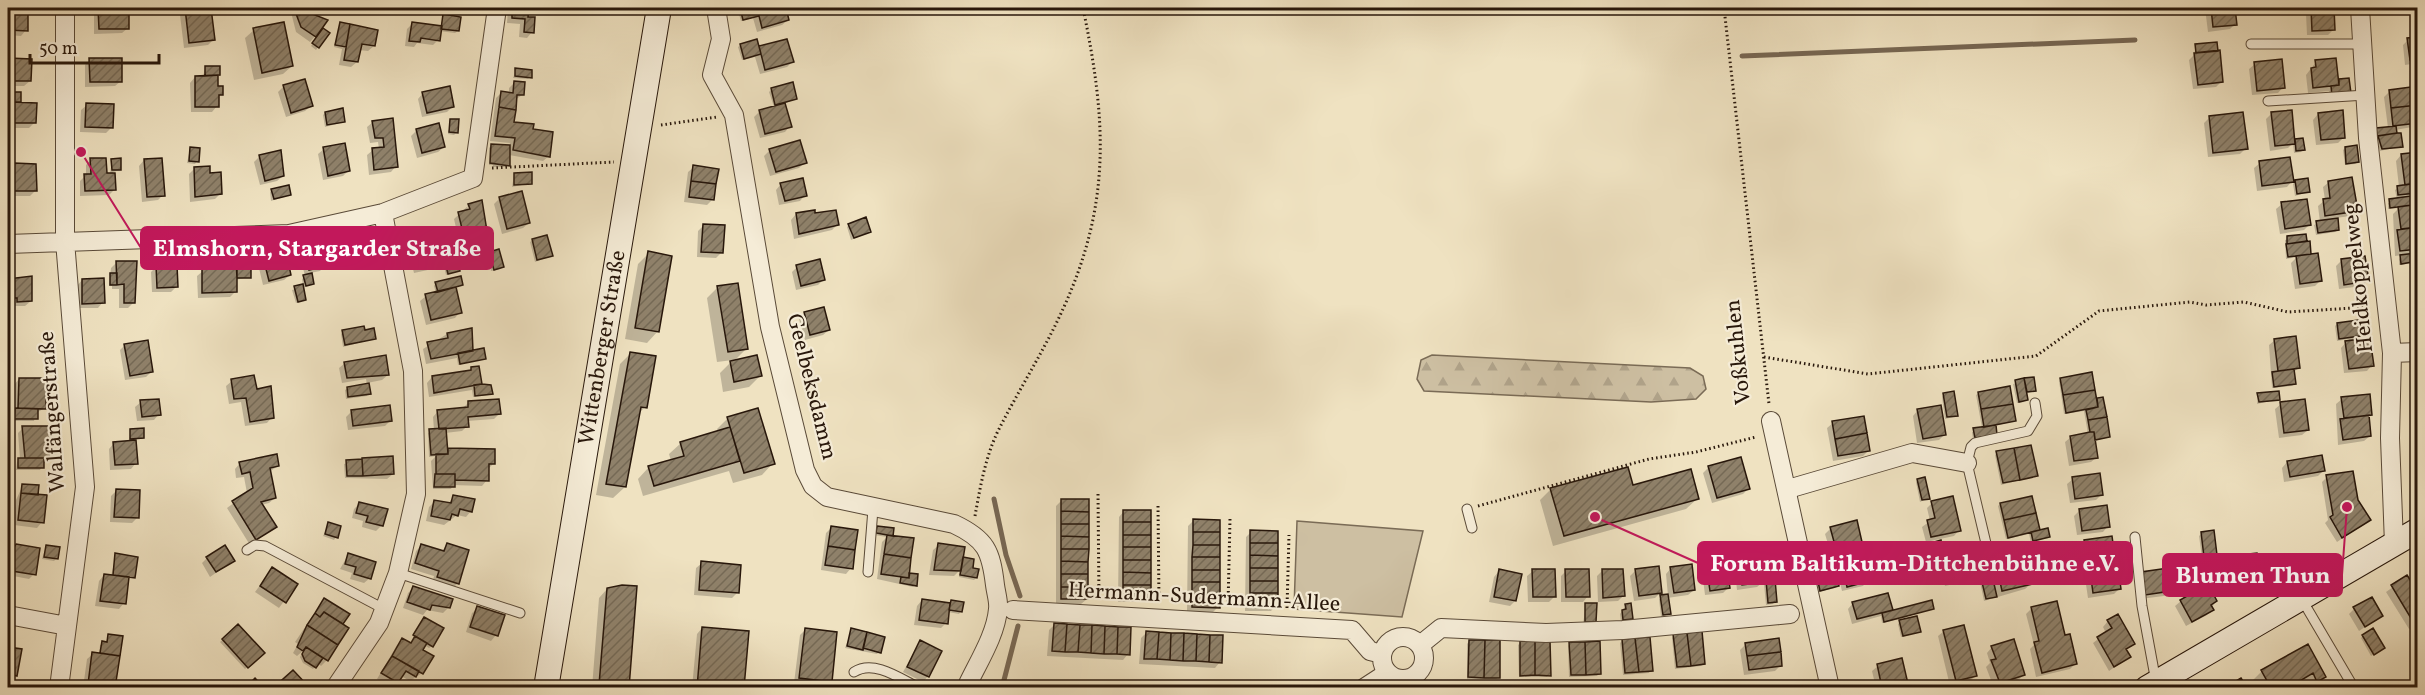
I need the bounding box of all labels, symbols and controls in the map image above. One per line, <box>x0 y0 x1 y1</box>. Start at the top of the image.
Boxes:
scale bar <box>30 27 159 65</box>
text: 50 m <box>39 37 78 62</box>
street label: Heidkoppelweg <box>2336 202 2382 354</box>
callout: Elmshorn, Stargarder Straße <box>141 227 493 269</box>
text: Elmshorn, Stargarder Straße <box>153 233 481 267</box>
street label: Wittenberger Straße <box>571 248 634 448</box>
street label: Voßkuhlen <box>1718 298 1760 406</box>
street label: Geelbeksdamm <box>778 311 844 463</box>
street label: Walfängerstraße <box>32 330 74 494</box>
callout: Forum Baltikum-Dittchenbühne e.V. <box>1698 542 2132 584</box>
text: Forum Baltikum-Dittchenbühne e.V. <box>1710 548 2120 582</box>
callout: Blumen Thun <box>2163 554 2342 596</box>
text: Blumen Thun <box>2175 560 2331 594</box>
street label: Hermann-Sudermann-Allee <box>1067 575 1341 621</box>

